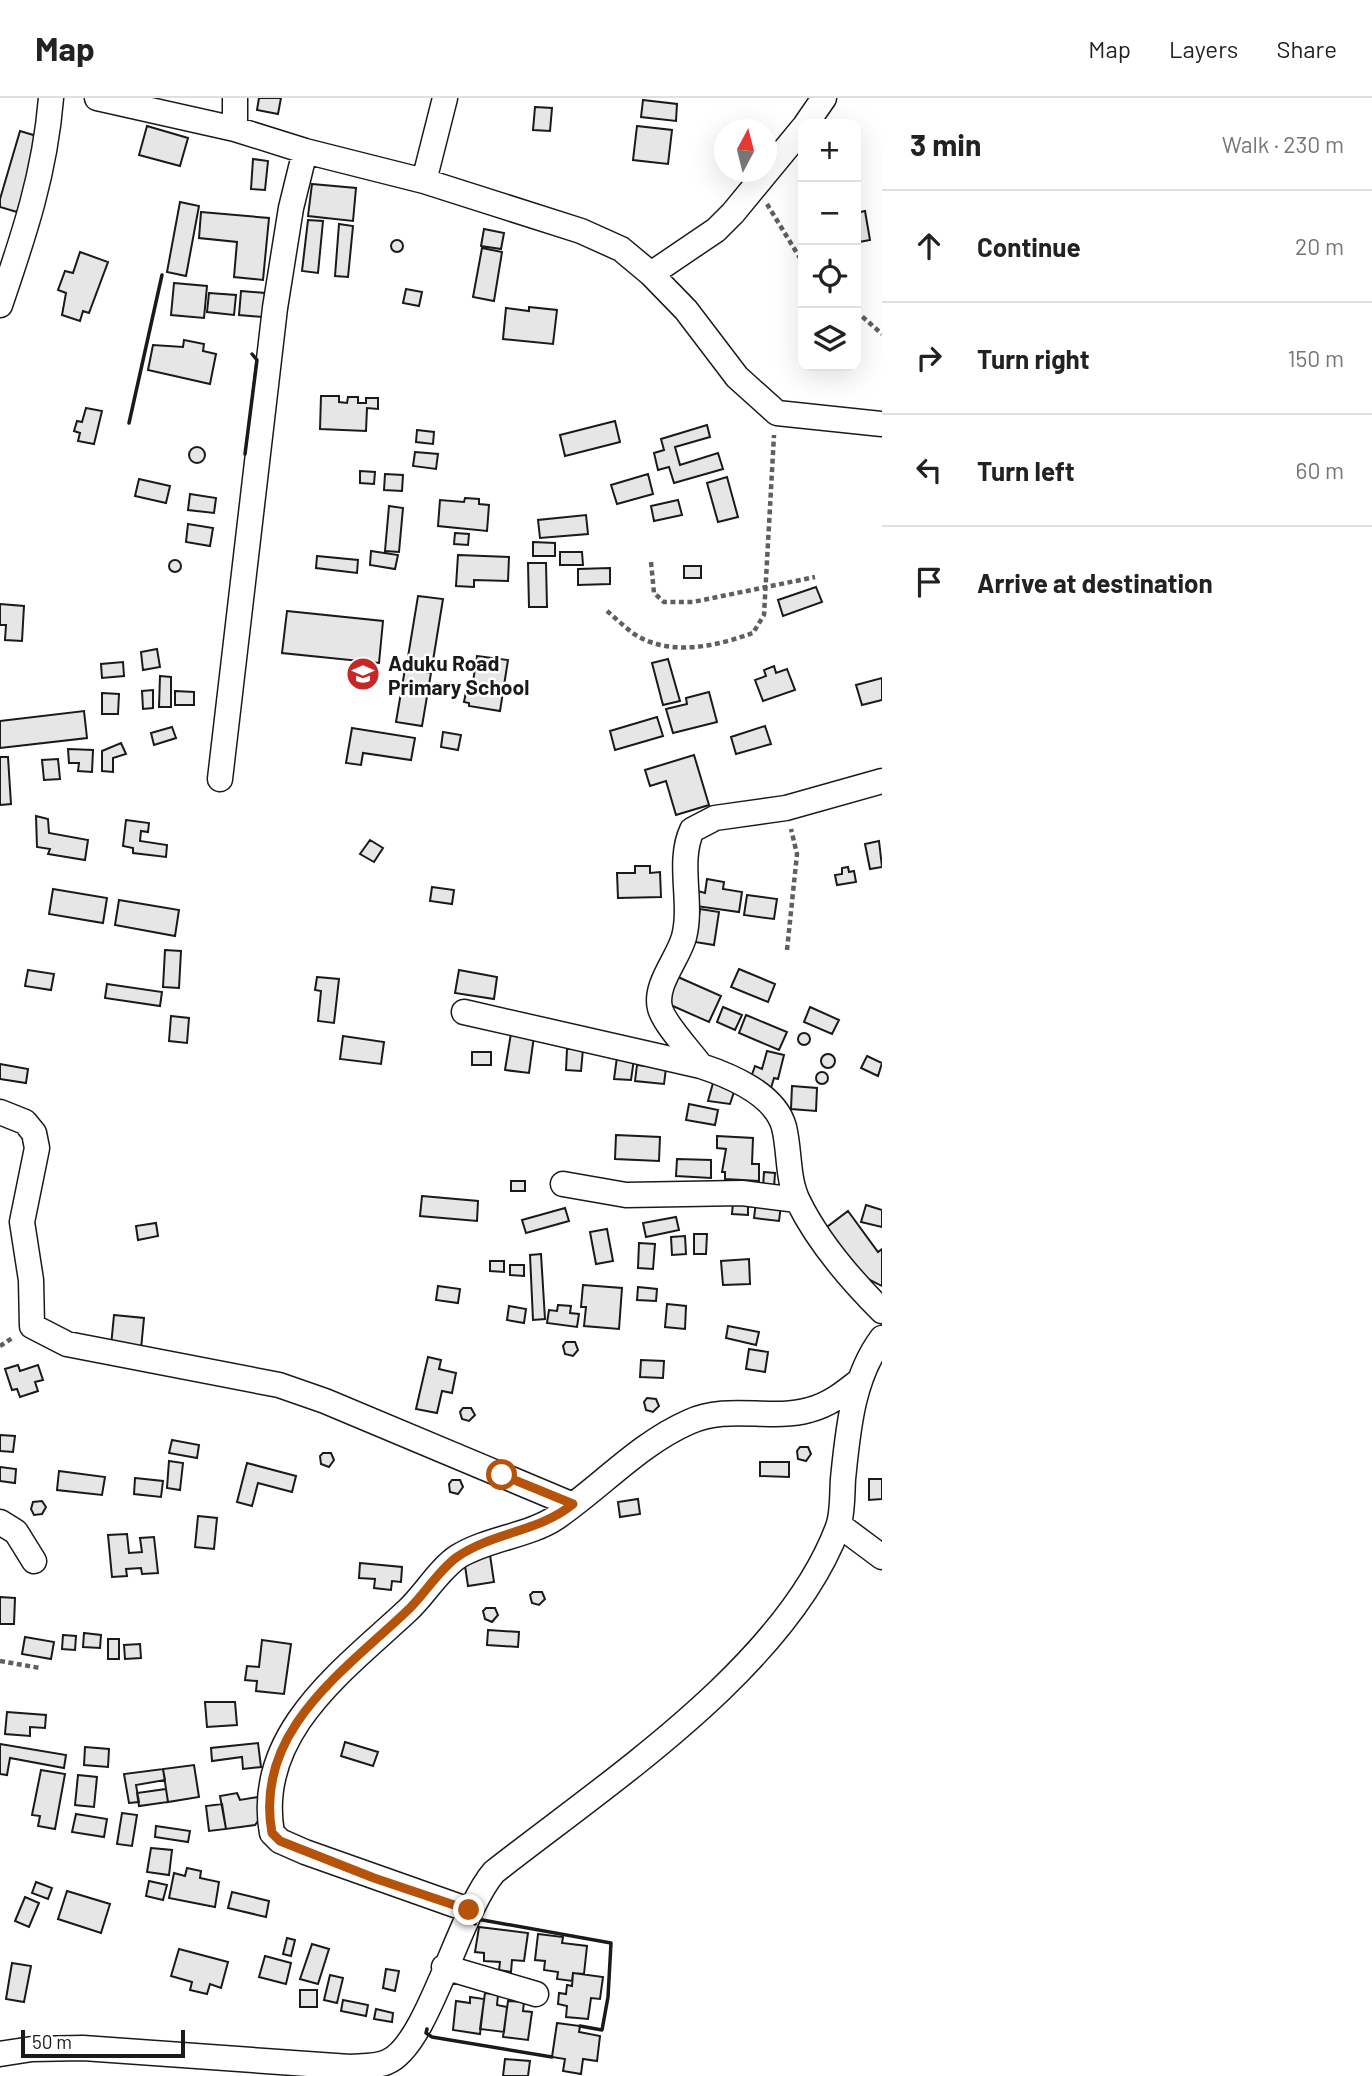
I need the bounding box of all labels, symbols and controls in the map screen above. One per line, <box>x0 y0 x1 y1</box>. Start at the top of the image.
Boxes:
text: Map <box>35 28 95 68</box>
text: Map <box>1088 34 1131 63</box>
text: Layers <box>1169 34 1238 63</box>
text: Share <box>1276 34 1337 63</box>
north arrow <box>714 119 777 182</box>
map controls <box>798 119 861 371</box>
button: + <box>798 119 861 182</box>
text: 3 min <box>910 126 981 162</box>
text: Walk · 230 m <box>1222 130 1344 158</box>
button: − <box>798 182 861 245</box>
icon: ahead <box>910 227 948 265</box>
text: Continue <box>977 231 1081 262</box>
text: 20 m <box>1295 232 1344 260</box>
button: locate <box>798 245 861 308</box>
button: layers <box>798 308 861 371</box>
icon: right <box>910 339 948 377</box>
text: Turn right <box>977 343 1090 374</box>
text: 150 m <box>1288 344 1344 372</box>
icon: left <box>910 451 948 489</box>
text: Turn left <box>977 455 1075 486</box>
text: 60 m <box>1296 456 1344 484</box>
icon: arrive <box>910 563 948 601</box>
text: Arrive at destination <box>977 567 1213 598</box>
place label: Aduku Road Primary School <box>388 650 529 699</box>
school or university icon: Aduku Road Primary School <box>344 655 382 693</box>
route start <box>486 1459 517 1490</box>
route end <box>453 1894 484 1925</box>
scale bar <box>21 2027 186 2059</box>
text: 50 m <box>32 2030 72 2053</box>

